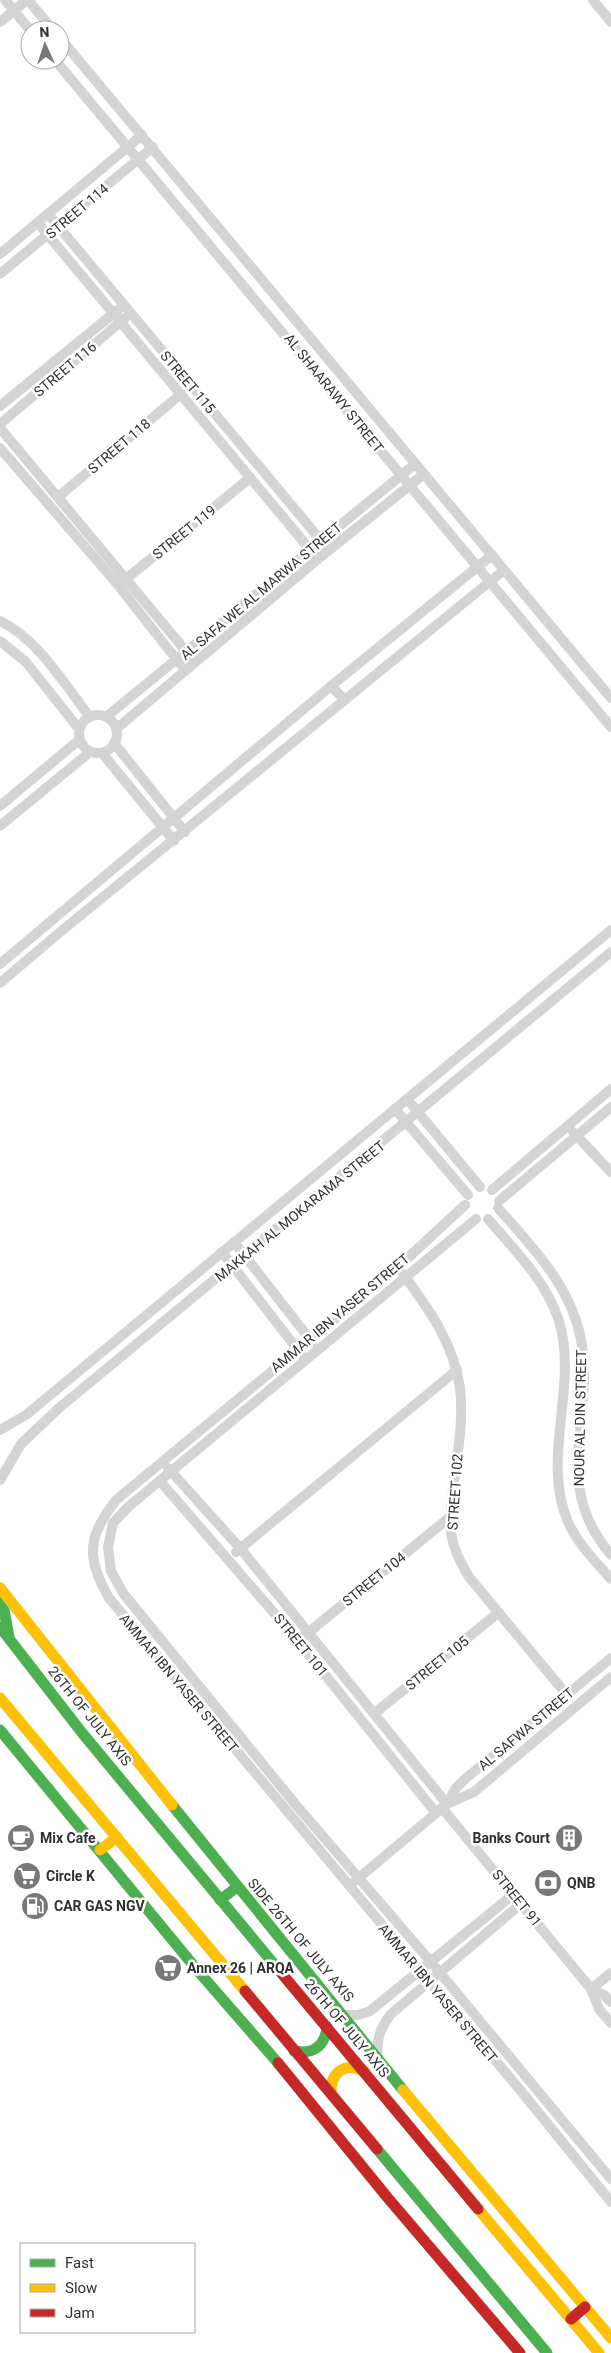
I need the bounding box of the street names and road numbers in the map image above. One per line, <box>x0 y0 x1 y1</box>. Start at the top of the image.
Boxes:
street label: STREET 114 <box>43 180 112 242</box>
street label: AL SHAARAWY STREET <box>281 330 387 456</box>
street label: STREET 116 <box>31 338 100 400</box>
street label: STREET 115 <box>157 348 219 417</box>
street label: STREET 118 <box>85 415 154 477</box>
street label: STREET 119 <box>149 502 219 562</box>
street label: AL SAFA WE AL MARWA STREET <box>177 518 345 663</box>
street label: MAKKAH AL MOKARAMA STREET <box>212 1137 389 1285</box>
street label: AMMAR IBN YASER STREET <box>267 1250 413 1376</box>
street label: NOUR AL DIN STREET <box>571 1349 589 1487</box>
street label: STREET 102 <box>444 1453 466 1531</box>
street label: STREET 104 <box>339 1549 409 1609</box>
street label: AMMAR IBN YASER STREET <box>116 1610 242 1756</box>
street label: STREET 101 <box>271 1610 331 1680</box>
street label: STREET 105 <box>402 1633 472 1693</box>
street label: 26TH OF JULY AXIS <box>45 1663 135 1769</box>
street label: AL SAFWA STREET <box>475 1684 578 1774</box>
street label: STREET 91 <box>489 1866 545 1930</box>
street label: SIDE 26TH OF JULY AXIS <box>245 1875 357 2005</box>
street label: AMMAR IBN YASER STREET <box>375 1920 501 2066</box>
street label: 26TH OF JULY AXIS <box>301 1976 393 2080</box>

